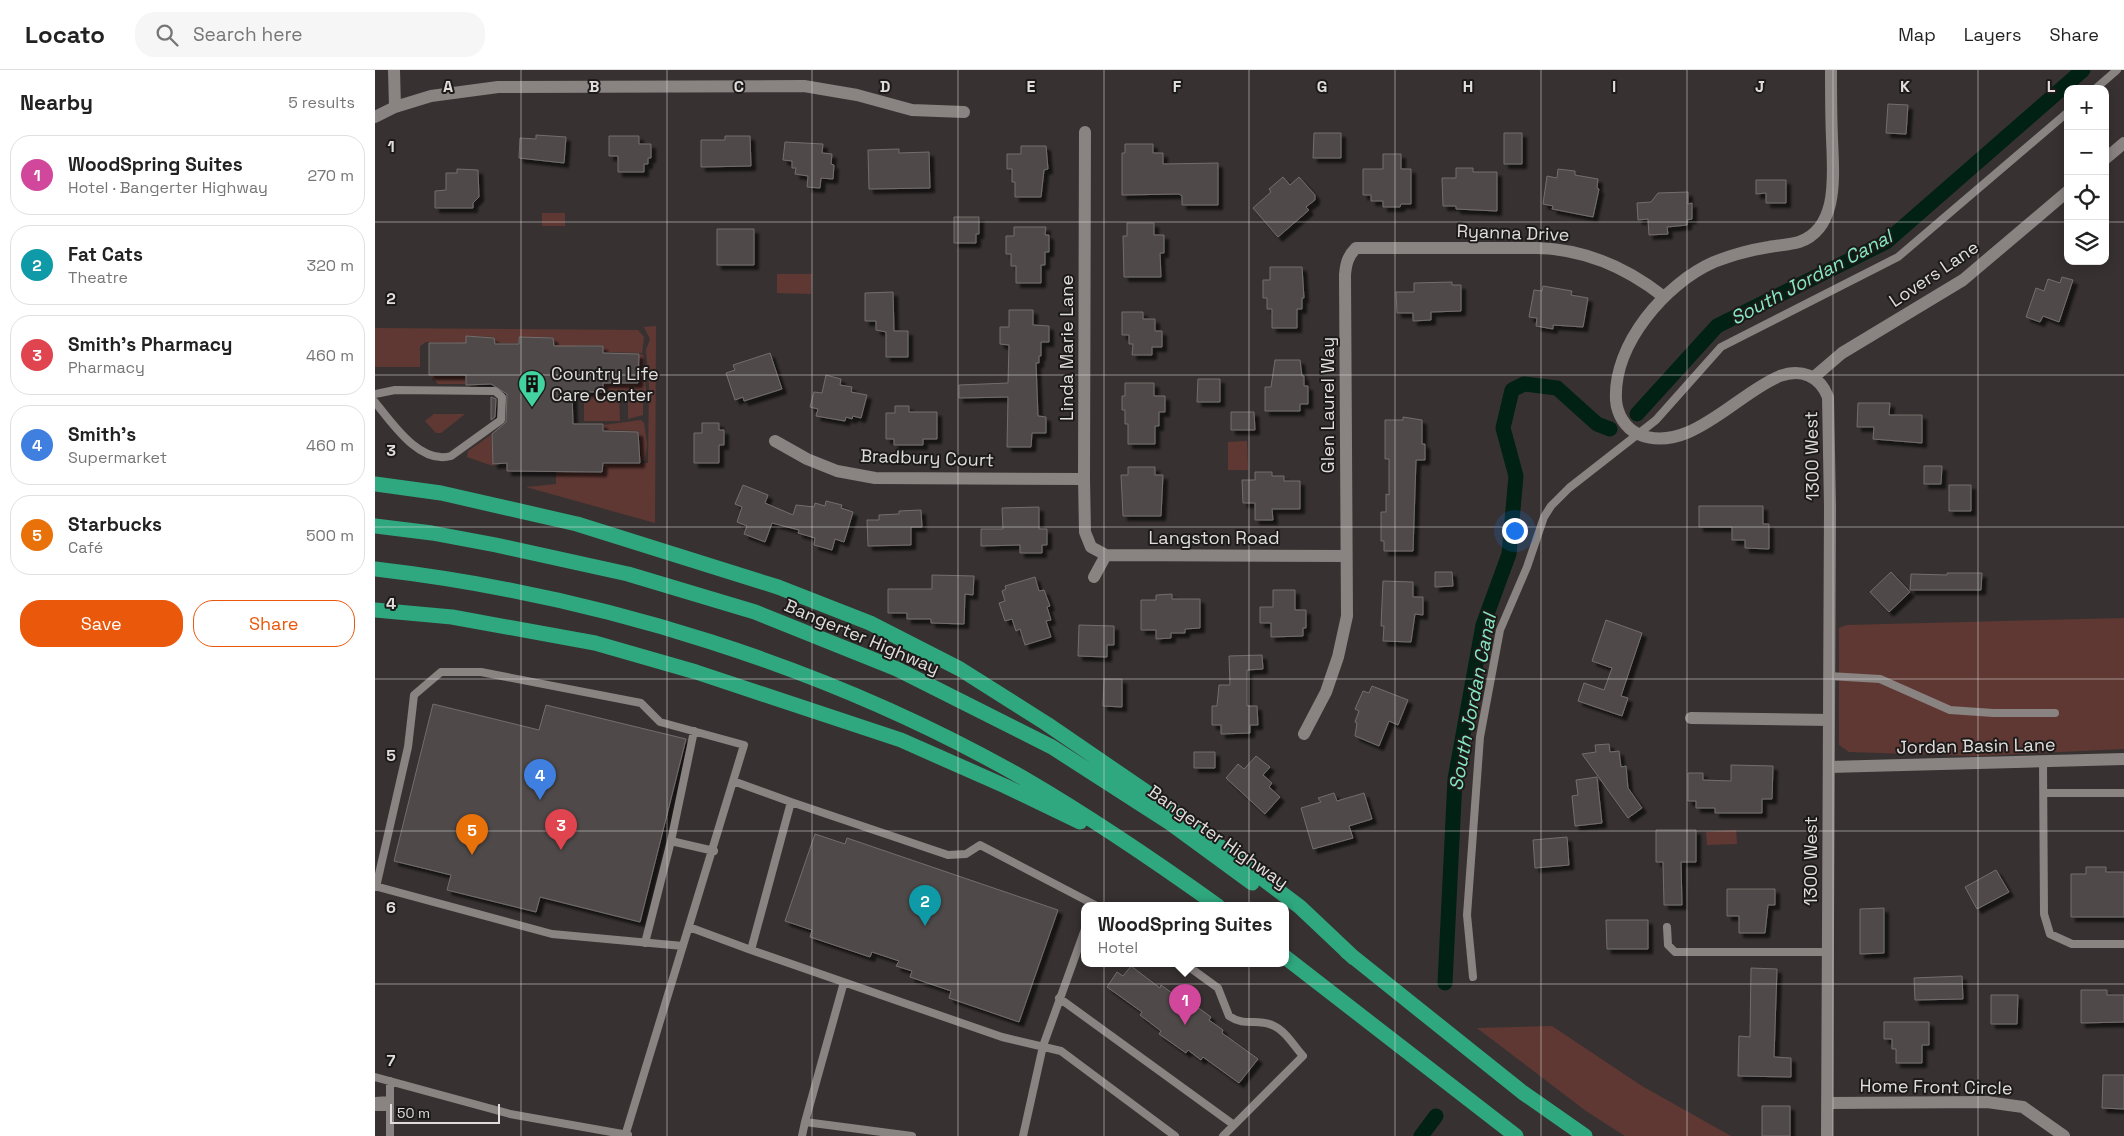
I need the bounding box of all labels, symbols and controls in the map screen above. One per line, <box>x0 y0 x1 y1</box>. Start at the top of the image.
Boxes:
search box <box>135 12 485 57</box>
text: Locato <box>25 19 105 50</box>
icon: search <box>153 21 181 49</box>
text: Search here <box>193 22 302 47</box>
text: Map <box>1898 23 1936 46</box>
text: Layers <box>1964 23 2021 46</box>
text: Share <box>2049 23 2099 46</box>
text: A <box>443 76 453 97</box>
text: B <box>589 76 599 97</box>
text: C <box>734 76 744 97</box>
text: D <box>880 76 890 97</box>
text: E <box>1027 76 1036 97</box>
text: F <box>1173 76 1182 97</box>
text: G <box>1317 76 1327 97</box>
text: H <box>1463 76 1473 97</box>
text: I <box>1612 76 1616 97</box>
text: J <box>1755 76 1765 97</box>
text: K <box>1900 76 1910 97</box>
text: L <box>2047 76 2056 97</box>
map controls <box>2064 85 2109 265</box>
button: + <box>2064 85 2109 130</box>
text: Nearby <box>20 89 93 116</box>
text: 5 results <box>288 92 355 113</box>
button: − <box>2064 130 2109 175</box>
text: 1 <box>387 136 395 157</box>
text: WoodSpring Suites <box>68 152 243 177</box>
text: 1 <box>33 165 41 186</box>
text: 270 m <box>307 165 354 186</box>
button: locate <box>2064 175 2109 220</box>
text: Hotel · Bangerter Highway <box>68 177 268 198</box>
street label: Ryanna Drive <box>1456 219 1570 246</box>
button: layers <box>2064 220 2109 265</box>
water label: South Jordan Canal <box>1726 223 1898 331</box>
street label: Lovers Lane <box>1885 235 1983 312</box>
text: Fat Cats <box>68 242 143 267</box>
text: 2 <box>32 255 42 276</box>
text: 320 m <box>307 255 354 276</box>
text: Theatre <box>68 267 128 288</box>
street label: Linda Marie Lane <box>1055 275 1078 421</box>
text: 2 <box>386 288 396 309</box>
text: Smith's Pharmacy <box>68 332 233 357</box>
street label: Glen Laurel Way <box>1316 337 1339 473</box>
text: 3 <box>32 345 42 366</box>
text: 460 m <box>306 345 354 366</box>
text: Pharmacy <box>68 357 145 378</box>
place label: Country Life Care Center <box>551 362 659 406</box>
building icon: Country Life Care Center <box>517 369 547 408</box>
street label: 1300 West <box>1799 411 1824 501</box>
text: Smith's <box>68 422 136 447</box>
text: 4 <box>32 435 42 456</box>
text: 460 m <box>306 435 354 456</box>
text: 3 <box>386 440 396 461</box>
street label: Bradbury Court <box>860 444 994 471</box>
text: Supermarket <box>68 447 167 468</box>
text: Starbucks <box>68 512 162 537</box>
your location <box>1502 518 1528 544</box>
text: 5 <box>32 525 42 546</box>
text: 500 m <box>306 525 354 546</box>
street label: Langston Road <box>1149 526 1279 549</box>
text: Café <box>68 537 103 558</box>
text: 4 <box>386 593 396 614</box>
street label: Bangerter Highway <box>781 593 943 680</box>
button: Save <box>20 600 183 647</box>
button: Share <box>193 600 355 647</box>
water label: South Jordan Canal <box>1443 609 1502 793</box>
street label: Jordan Basin Lane <box>1896 733 2056 758</box>
text: 5 <box>386 745 396 766</box>
pin: 4 <box>524 759 556 800</box>
street label: Bangerter Highway <box>1144 779 1293 894</box>
pin: 3 <box>545 809 577 850</box>
pin: 5 <box>456 814 488 855</box>
street label: 1300 West <box>1799 816 1822 906</box>
pin: 2 <box>909 885 941 926</box>
text: 6 <box>386 897 396 918</box>
popup <box>1081 902 1289 967</box>
text: WoodSpring Suites <box>1098 912 1272 937</box>
text: Hotel <box>1098 937 1138 958</box>
pin: 1 <box>1169 984 1201 1025</box>
text: 7 <box>387 1050 396 1071</box>
street label: Home Front Circle <box>1859 1074 2013 1099</box>
scale bar <box>390 1101 500 1124</box>
text: 50 m <box>397 1104 430 1122</box>

